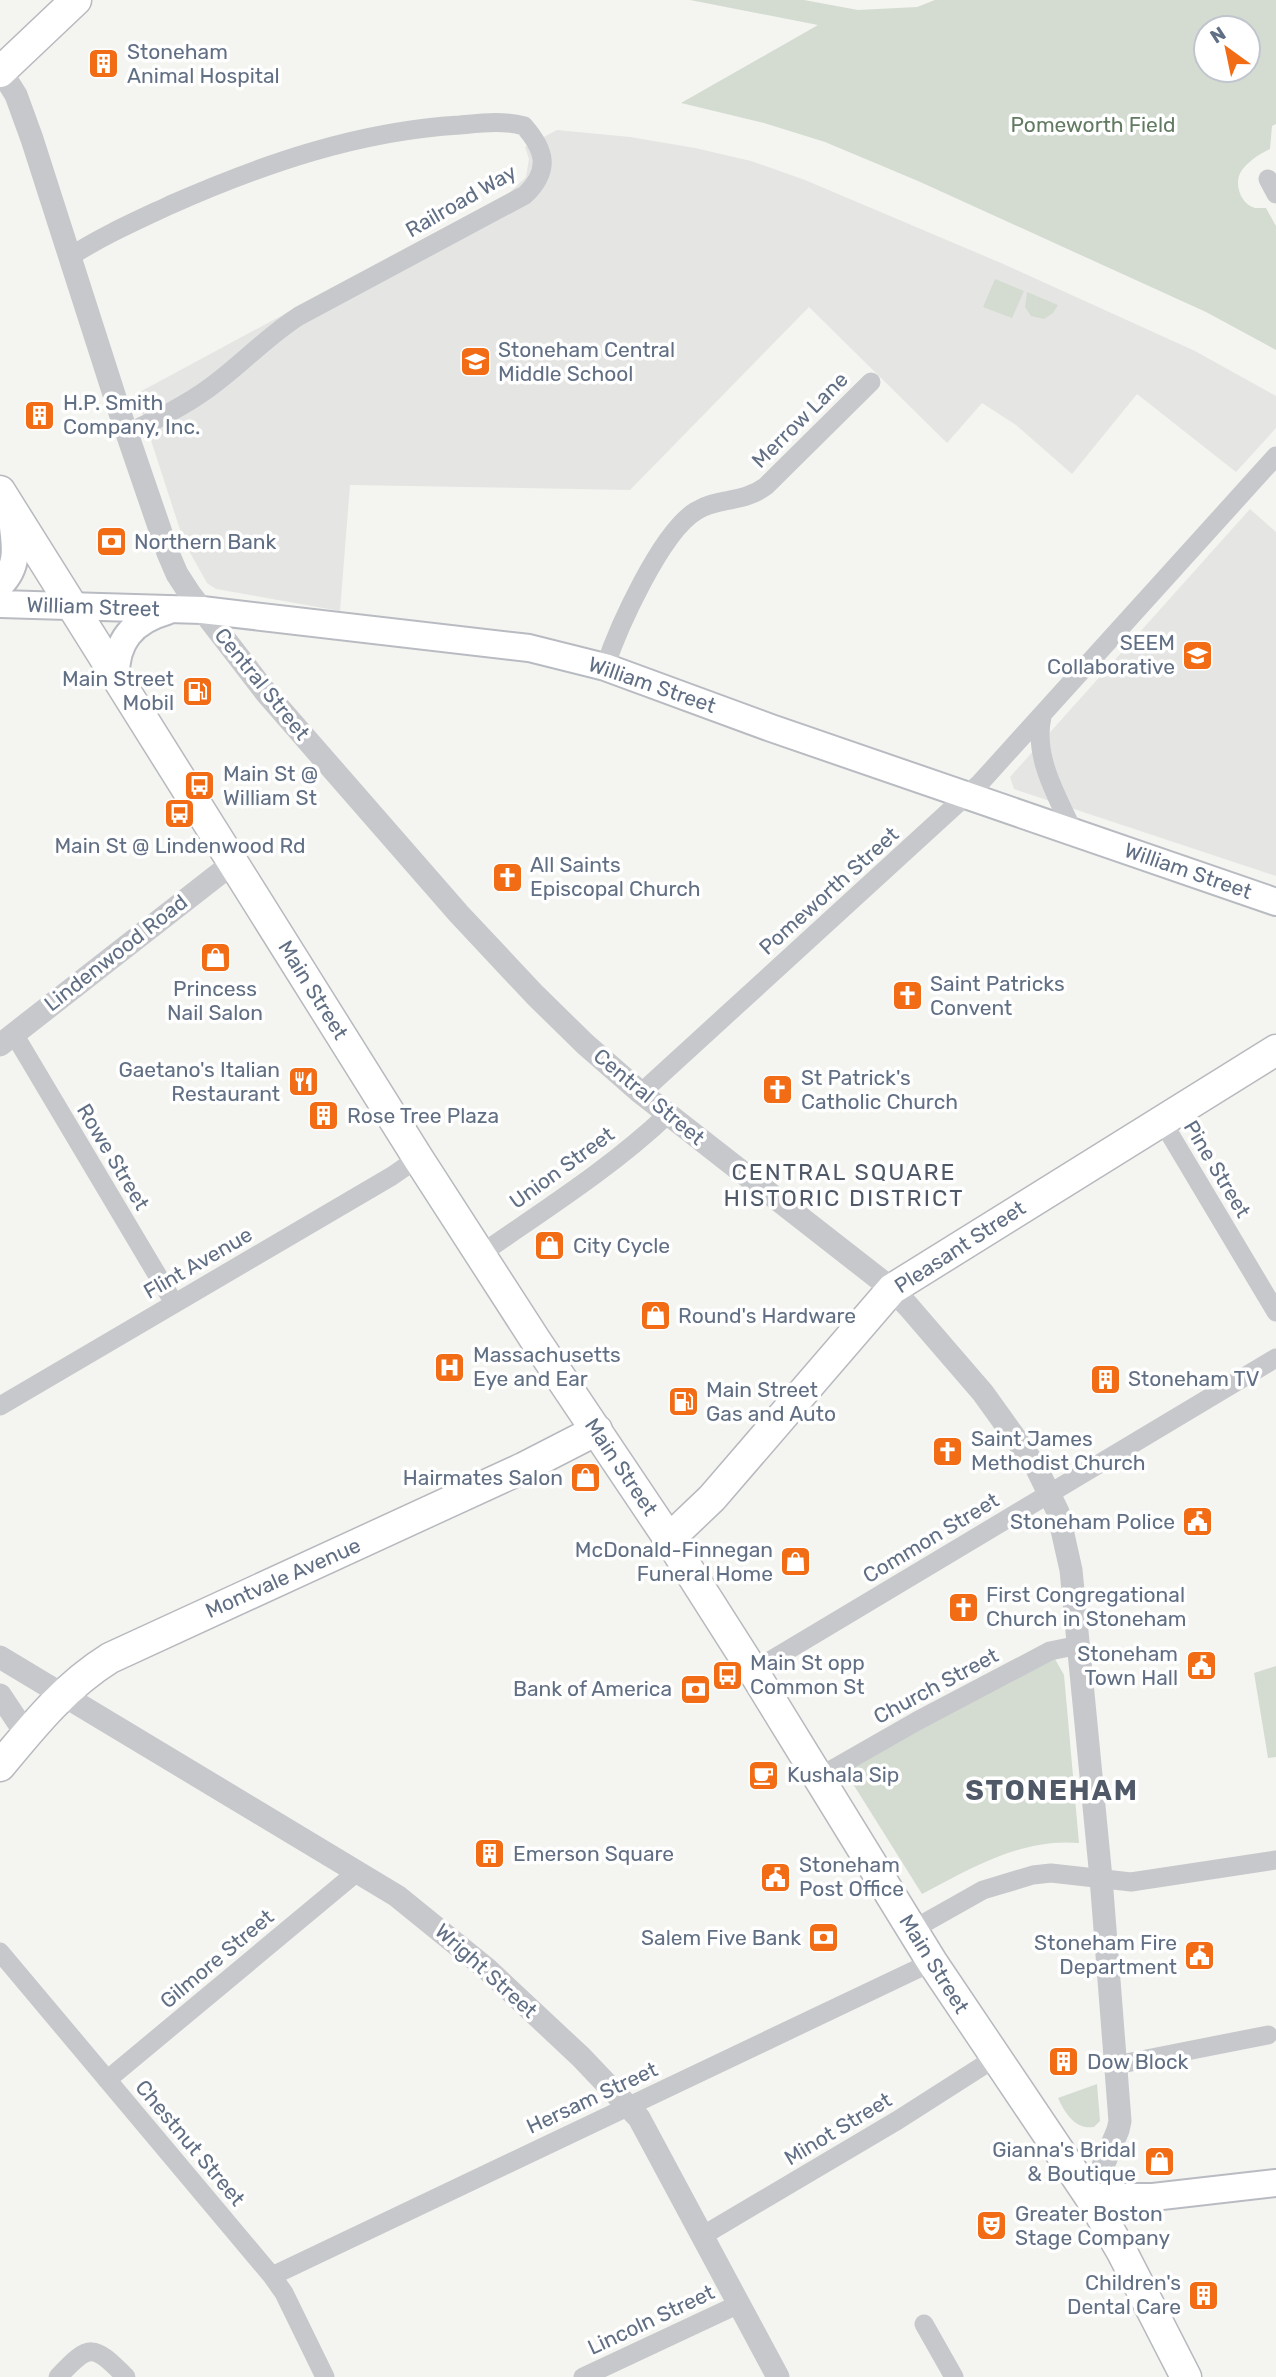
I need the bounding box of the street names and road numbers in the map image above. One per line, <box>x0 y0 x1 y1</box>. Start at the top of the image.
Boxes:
street label: Railroad Way <box>401 159 521 242</box>
street label: Merrow Lane <box>746 366 853 473</box>
street label: William Street <box>26 592 160 621</box>
street label: Central Street <box>210 623 315 745</box>
street label: William Street <box>585 651 719 718</box>
street label: Pomeworth Street <box>754 821 904 960</box>
street label: William Street <box>1121 837 1255 904</box>
street label: Lindenwood Road <box>39 889 192 1016</box>
street label: Main Street <box>273 936 354 1044</box>
street label: Central Street <box>589 1043 710 1150</box>
street label: Rowe Street <box>72 1099 155 1214</box>
street label: Pine Street <box>1179 1116 1256 1222</box>
street label: Union Street <box>505 1121 619 1214</box>
street label: Pleasant Street <box>890 1195 1030 1298</box>
street label: Flint Avenue <box>139 1221 257 1304</box>
street label: Main Street <box>580 1413 663 1520</box>
street label: Common Street <box>858 1487 1003 1588</box>
street label: Montvale Avenue <box>201 1532 364 1623</box>
street label: Church Street <box>869 1642 1002 1729</box>
street label: Gilmore Street <box>155 1904 279 2013</box>
street label: Main Street <box>894 1910 975 2018</box>
street label: Wright Street <box>430 1918 543 2023</box>
street label: Hersam Street <box>522 2056 661 2139</box>
street label: Chestnut Street <box>130 2075 250 2211</box>
street label: Minot Street <box>780 2087 896 2170</box>
street label: Lincoln Street <box>583 2279 718 2360</box>

